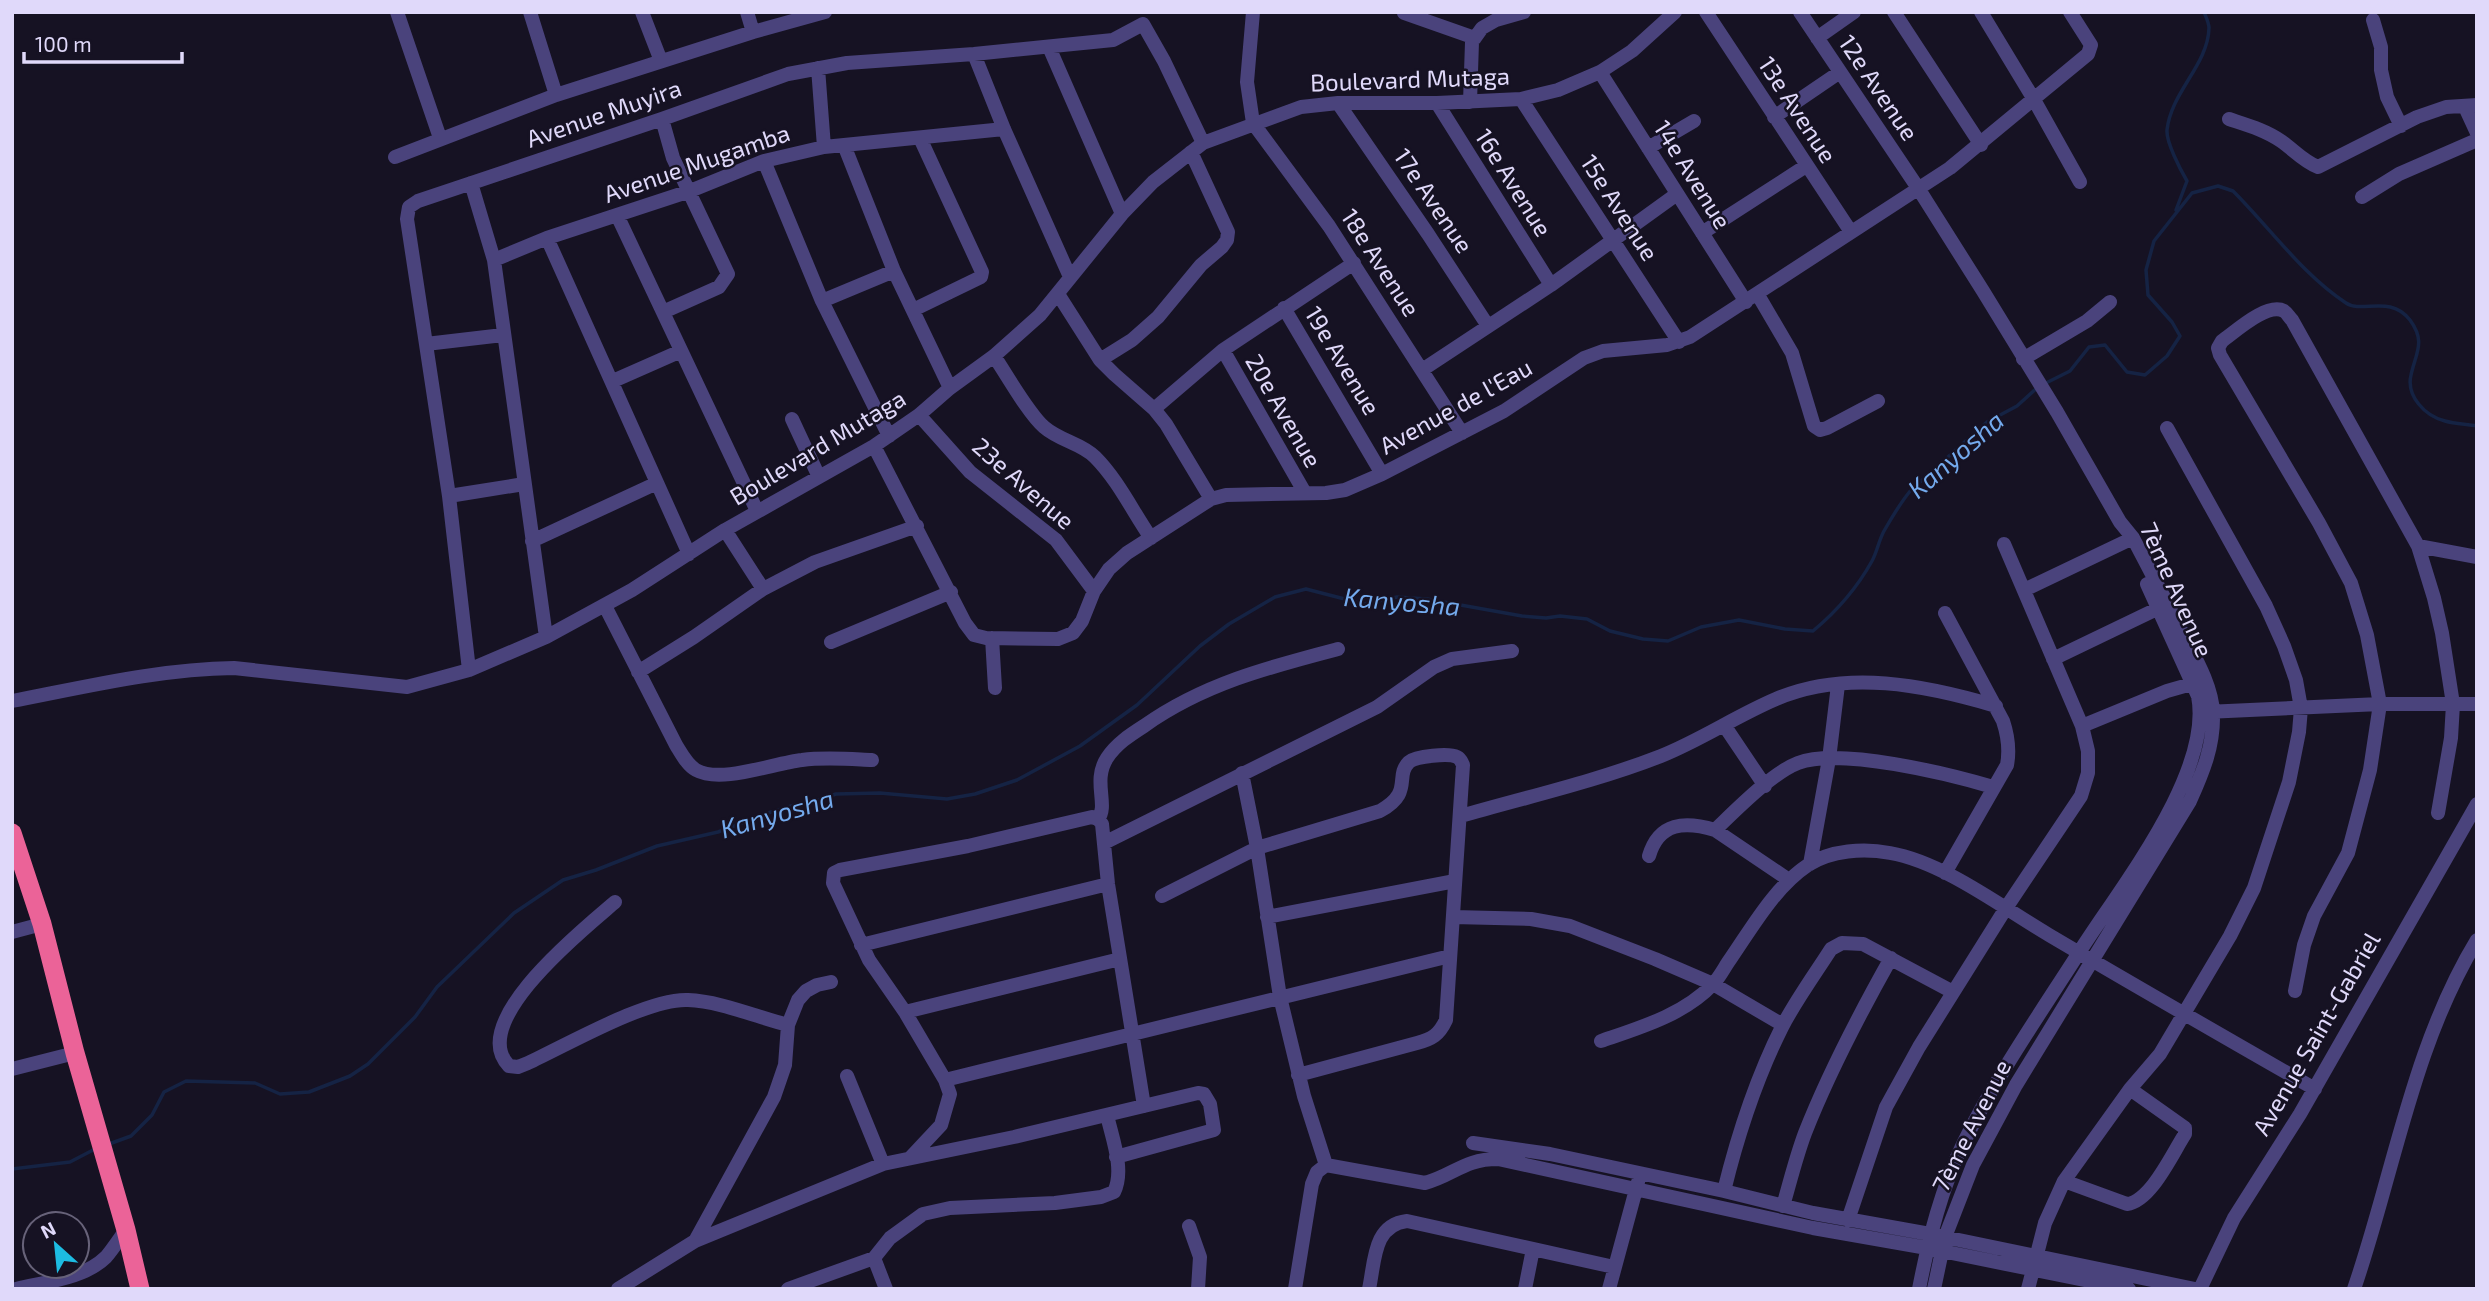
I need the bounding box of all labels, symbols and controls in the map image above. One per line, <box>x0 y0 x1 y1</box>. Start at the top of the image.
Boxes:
scale bar <box>24 21 182 65</box>
street label: 12e Avenue <box>1833 29 1925 145</box>
text: 100 m <box>35 31 92 56</box>
street label: 13e Avenue <box>1753 51 1843 168</box>
street label: Boulevard Mutaga <box>1310 61 1510 96</box>
street label: Avenue Muyira <box>522 73 685 153</box>
street label: 14e Avenue <box>1649 115 1738 234</box>
street label: Avenue Mugamba <box>600 117 793 208</box>
street label: 16e Avenue <box>1470 123 1559 241</box>
street label: 17e Avenue <box>1389 142 1480 258</box>
street label: 15e Avenue <box>1575 149 1665 266</box>
street label: 18e Avenue <box>1336 203 1427 321</box>
street label: 19e Avenue <box>1300 301 1387 420</box>
street label: 20e Avenue <box>1240 348 1328 472</box>
street label: Avenue de l'Eau <box>1374 352 1537 460</box>
street label: Boulevard Mutaga <box>724 383 910 511</box>
water label: Kanyosha <box>1901 404 2010 505</box>
street label: 23e Avenue <box>967 431 1081 535</box>
street label: 7ème Avenue <box>2135 518 2220 661</box>
water label: Kanyosha <box>1343 580 1462 622</box>
water label: Kanyosha <box>716 782 837 845</box>
street label: Avenue Saint-Gabriel <box>2246 927 2386 1140</box>
street label: 7ème Avenue <box>1925 1054 2016 1196</box>
north arrow <box>21 1210 91 1280</box>
text: N <box>37 1216 59 1243</box>

